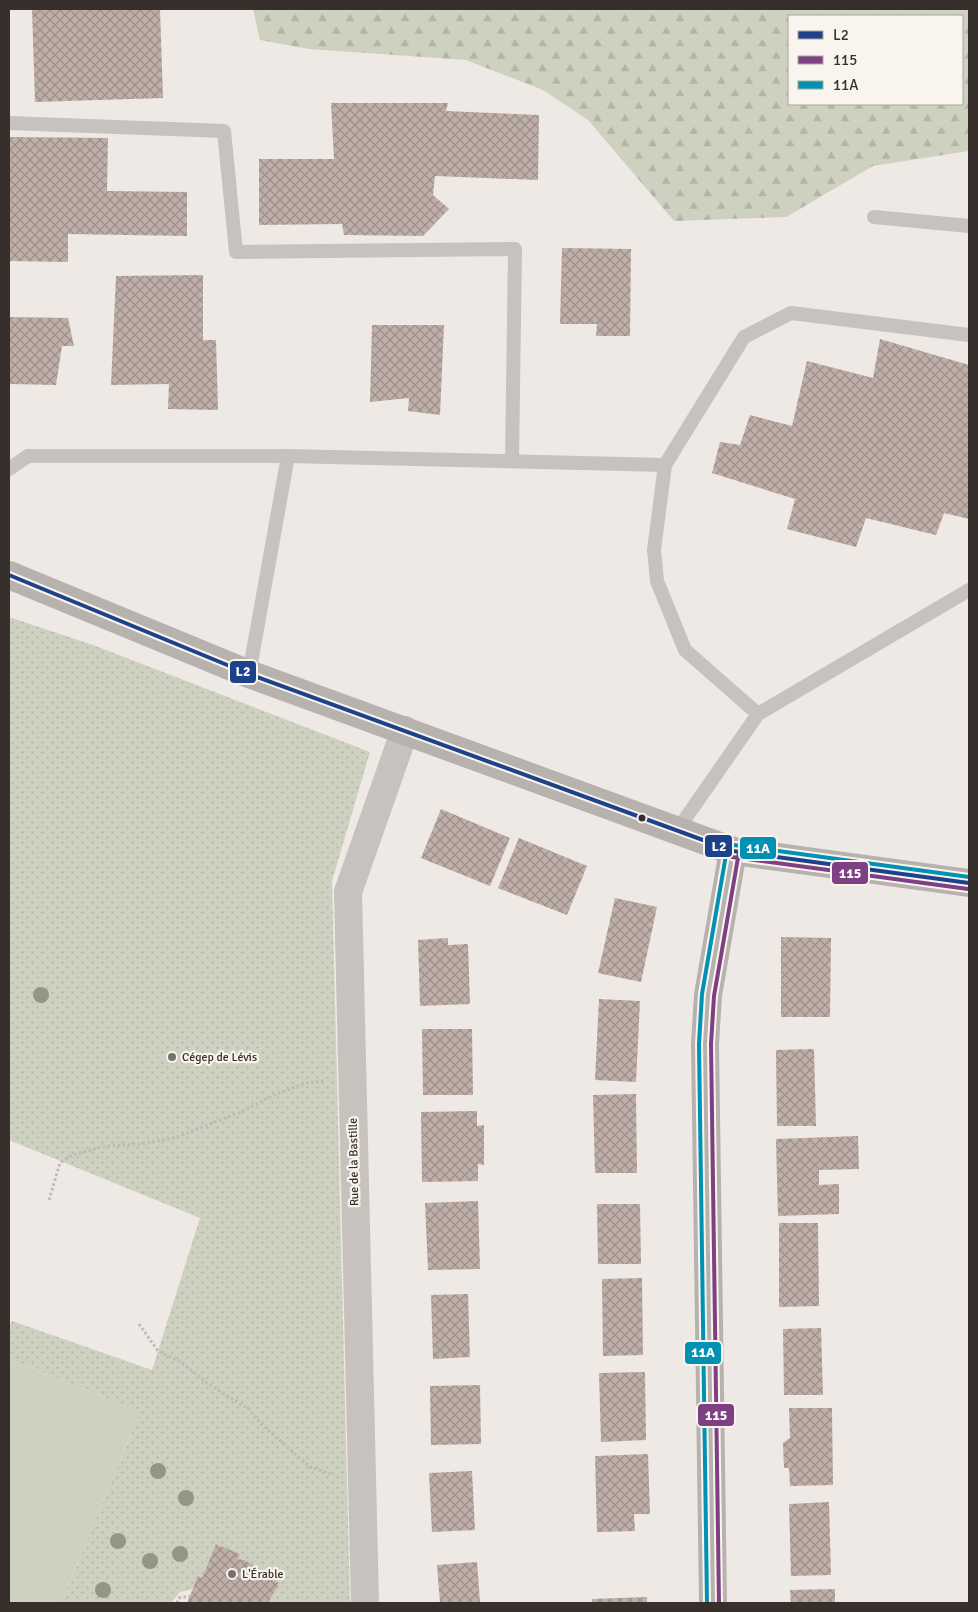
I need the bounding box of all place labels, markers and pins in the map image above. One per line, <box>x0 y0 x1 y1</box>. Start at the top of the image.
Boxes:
unlabelled marker <box>637 813 647 823</box>
place label: Cégep de Lévis <box>182 1050 257 1065</box>
marker: Cégep de Lévis <box>166 1051 178 1063</box>
place label: L'Érable <box>242 1567 284 1582</box>
marker: L'Érable <box>226 1568 238 1580</box>

